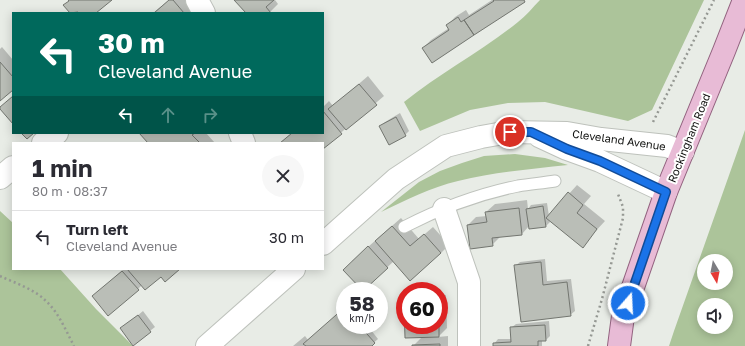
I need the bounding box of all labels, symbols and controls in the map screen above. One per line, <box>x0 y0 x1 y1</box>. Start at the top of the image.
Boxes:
text: 30 m <box>98 26 165 59</box>
icon: left <box>32 28 84 80</box>
text: Cleveland Avenue <box>98 60 252 82</box>
street label: Rockingham Road <box>665 91 712 184</box>
icon: left <box>115 104 137 126</box>
icon: ahead <box>157 104 179 126</box>
icon: right <box>199 104 221 126</box>
pin <box>493 115 527 149</box>
icon: arrive <box>499 121 521 143</box>
street label: Cleveland Avenue <box>572 127 667 152</box>
text: 1 min <box>32 153 92 182</box>
button: close <box>262 155 304 197</box>
text: 80 m · 08:37 <box>32 183 108 199</box>
text: Turn left <box>66 220 128 238</box>
icon: left <box>32 226 54 248</box>
text: 30 m <box>269 228 304 246</box>
text: Cleveland Avenue <box>66 238 177 254</box>
north arrow <box>697 254 733 290</box>
map controls <box>697 254 733 334</box>
speed limit sign: 60 <box>396 282 448 334</box>
position arrow <box>607 282 649 324</box>
text: 58 <box>349 291 374 315</box>
button: sound <box>697 298 733 334</box>
text: km/h <box>349 312 375 324</box>

